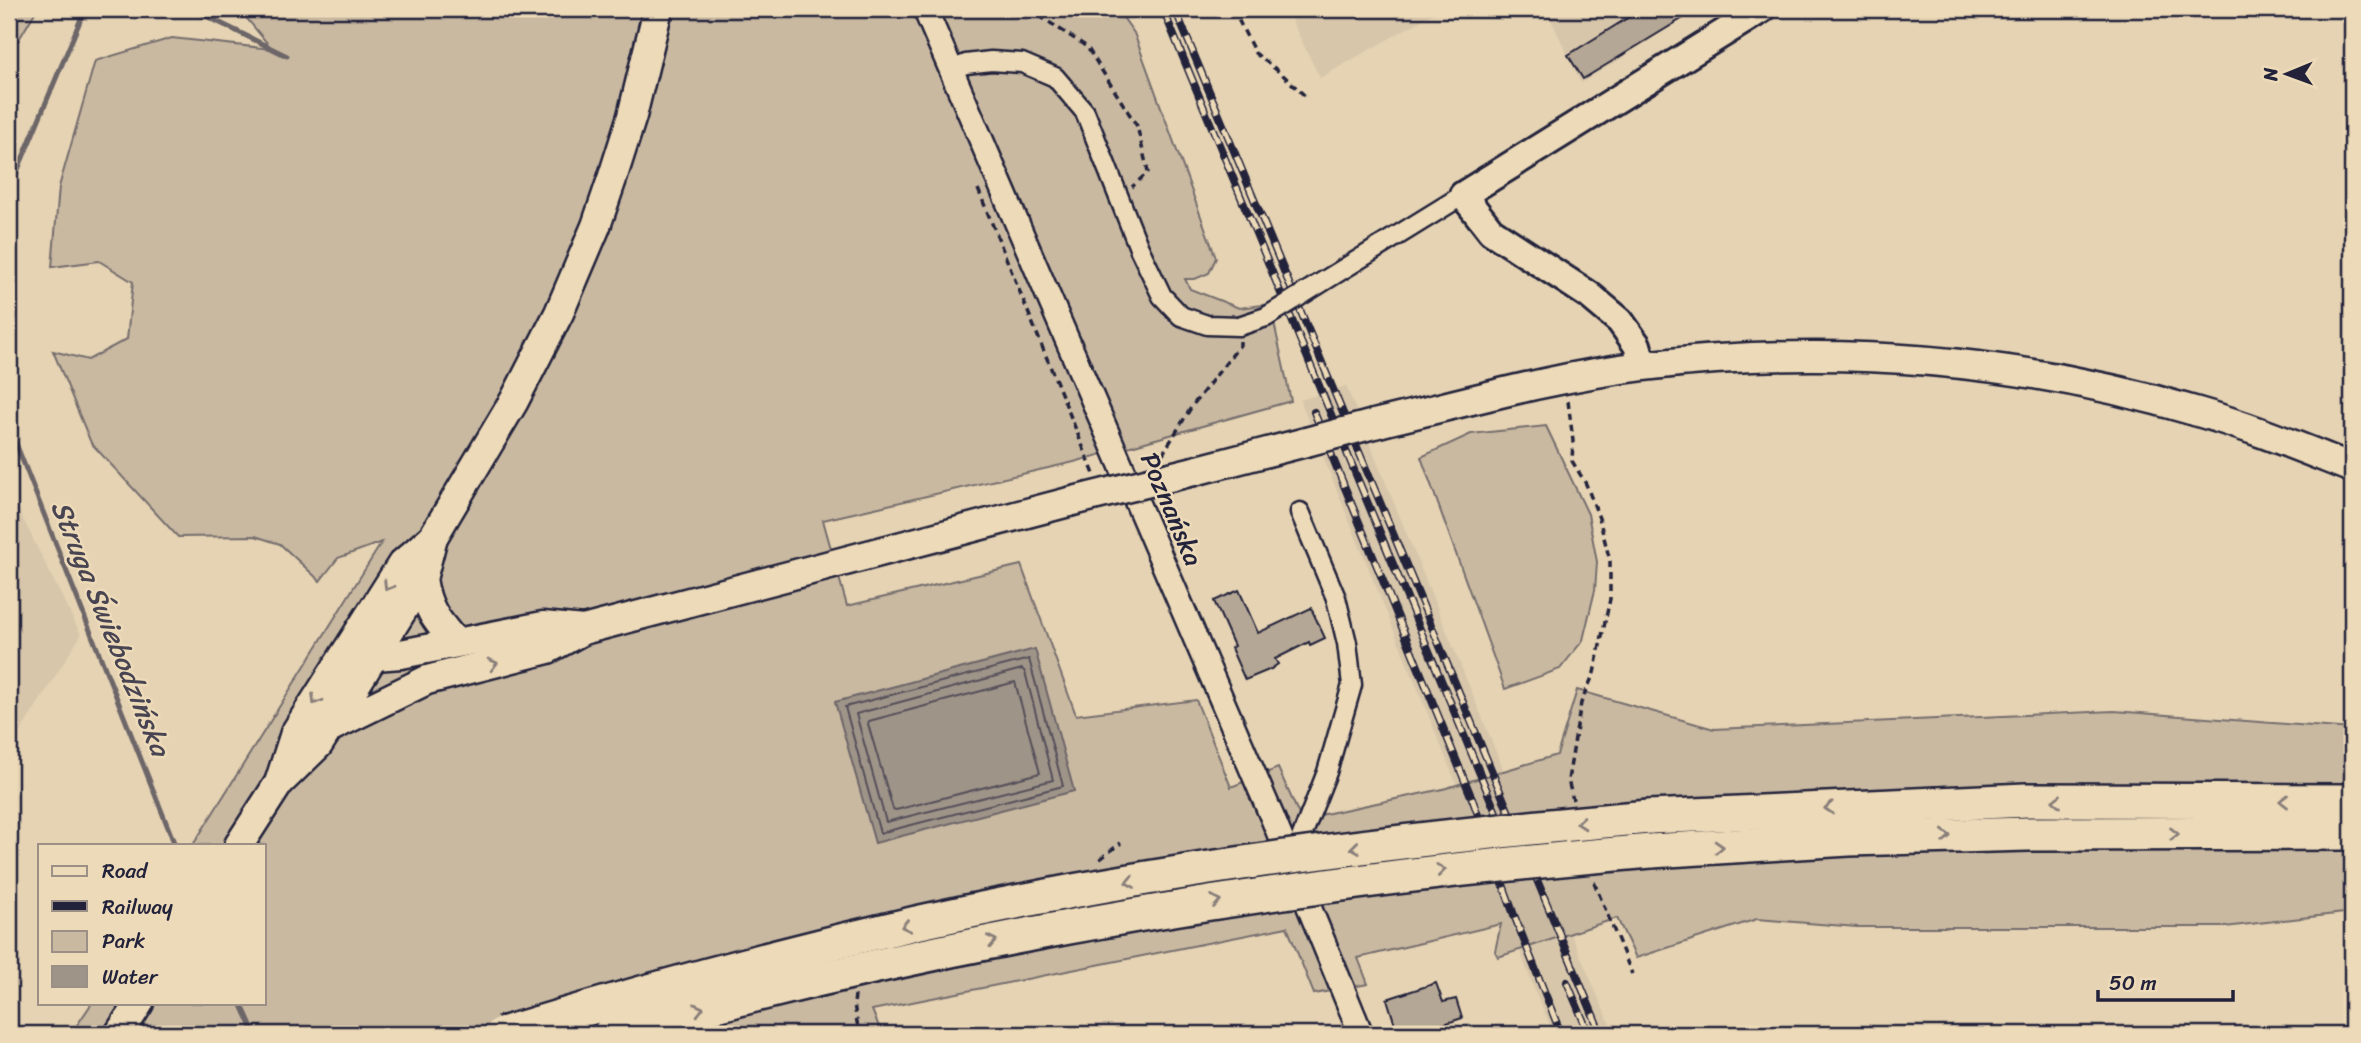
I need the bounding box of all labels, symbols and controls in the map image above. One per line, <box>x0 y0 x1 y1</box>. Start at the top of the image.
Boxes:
north arrow <box>2252 38 2322 108</box>
text: N <box>2254 67 2287 82</box>
street label: Poznańska <box>1127 445 1217 573</box>
water label: Struga Świebodzińska <box>37 492 186 765</box>
one-way arrow <box>383 578 396 591</box>
one-way arrow <box>487 657 499 672</box>
one-way arrow <box>311 693 324 706</box>
one-way arrow <box>2051 793 2061 809</box>
one-way arrow <box>2278 793 2289 809</box>
one-way arrow <box>1823 801 1834 816</box>
one-way arrow <box>1575 815 1586 830</box>
one-way arrow <box>2169 826 2180 841</box>
one-way arrow <box>1941 829 1952 844</box>
one-way arrow <box>1714 839 1725 854</box>
one-way arrow <box>1349 841 1360 856</box>
legend <box>38 844 266 1004</box>
text: Road <box>102 852 149 890</box>
one-way arrow <box>1436 863 1447 878</box>
one-way arrow <box>1124 874 1135 889</box>
text: Railway <box>102 888 173 926</box>
one-way arrow <box>1210 894 1222 909</box>
one-way arrow <box>900 918 912 932</box>
text: Park <box>102 922 145 960</box>
one-way arrow <box>986 934 998 949</box>
text: Water <box>102 958 159 996</box>
scale bar <box>2098 959 2233 1003</box>
text: 50 m <box>2109 964 2157 1002</box>
one-way arrow <box>693 1003 705 1017</box>

